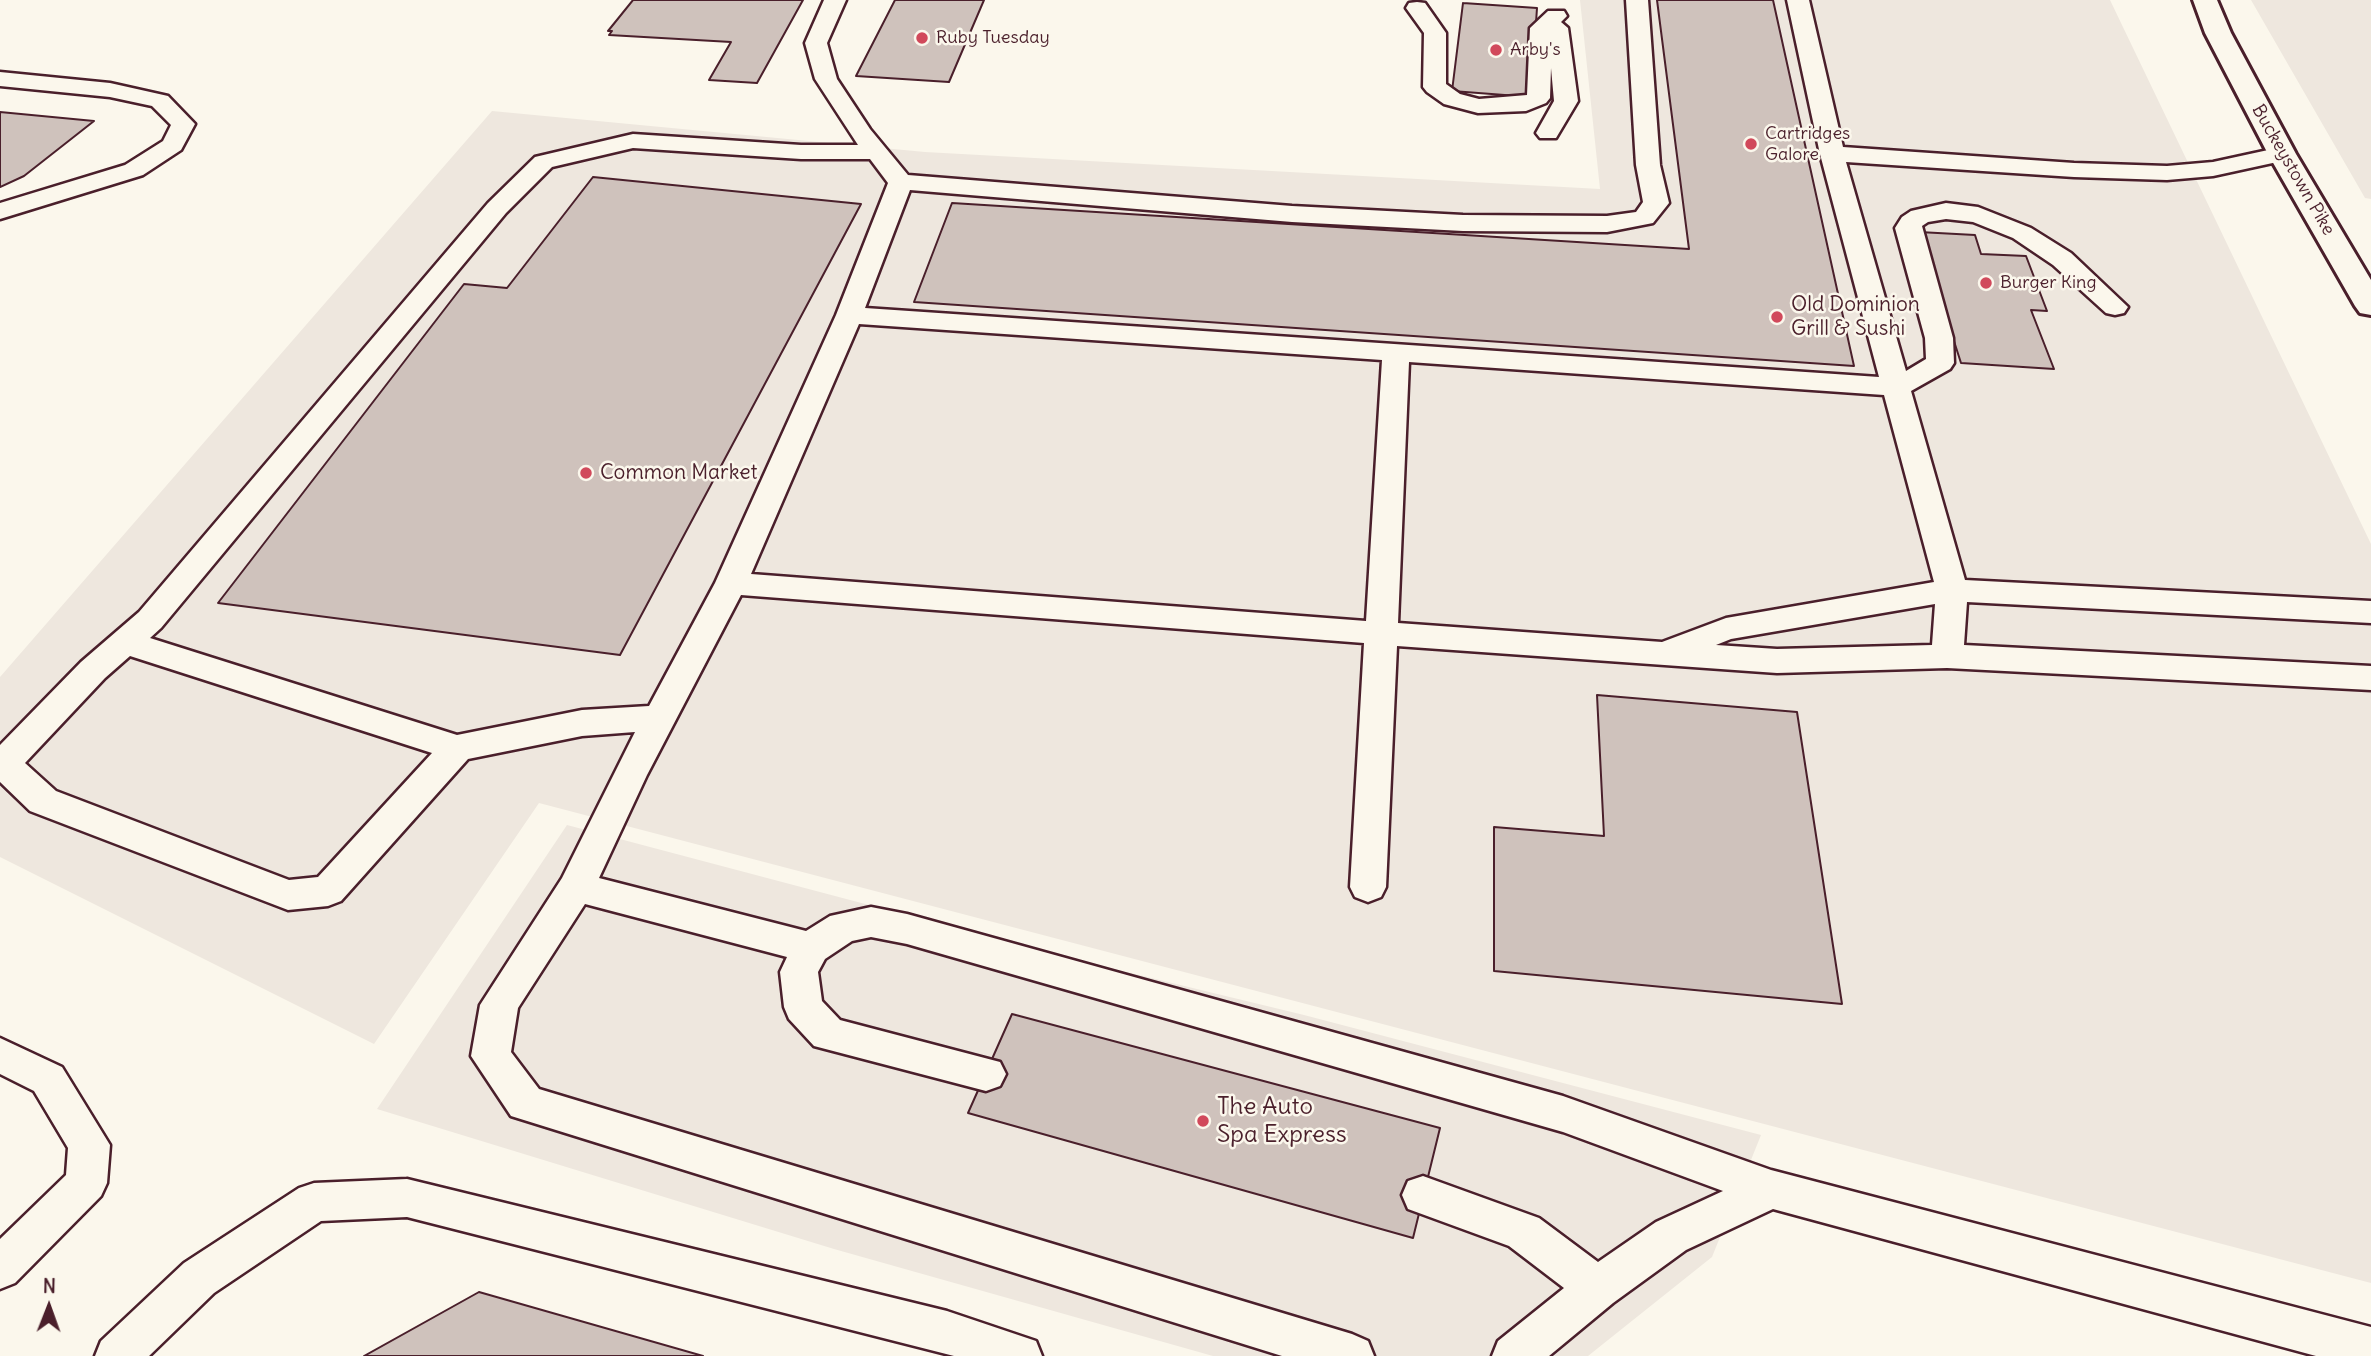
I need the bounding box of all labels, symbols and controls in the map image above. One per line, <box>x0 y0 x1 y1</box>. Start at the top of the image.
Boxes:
place label: Ruby Tuesday <box>936 27 1050 49</box>
marker: Ruby Tuesday <box>914 30 930 46</box>
place label: Arby's <box>1510 39 1561 61</box>
marker: Arby's <box>1488 42 1504 58</box>
street label: Buckeystown Pike <box>2247 101 2339 239</box>
place label: Cartridges Galore <box>1765 123 1850 166</box>
marker: Cartridges Galore <box>1743 136 1759 152</box>
place label: Burger King <box>2000 272 2096 294</box>
marker: Burger King <box>1978 275 1994 291</box>
place label: Old Dominion Grill & Sushi <box>1791 292 1920 342</box>
marker: Old Dominion Grill & Sushi <box>1769 309 1785 325</box>
place label: Common Market <box>600 460 758 486</box>
marker: Common Market <box>578 465 594 481</box>
place label: The Auto Spa Express <box>1217 1093 1347 1149</box>
marker: The Auto Spa Express <box>1195 1113 1211 1129</box>
north arrow <box>14 1272 84 1342</box>
text: N <box>43 1274 56 1298</box>

